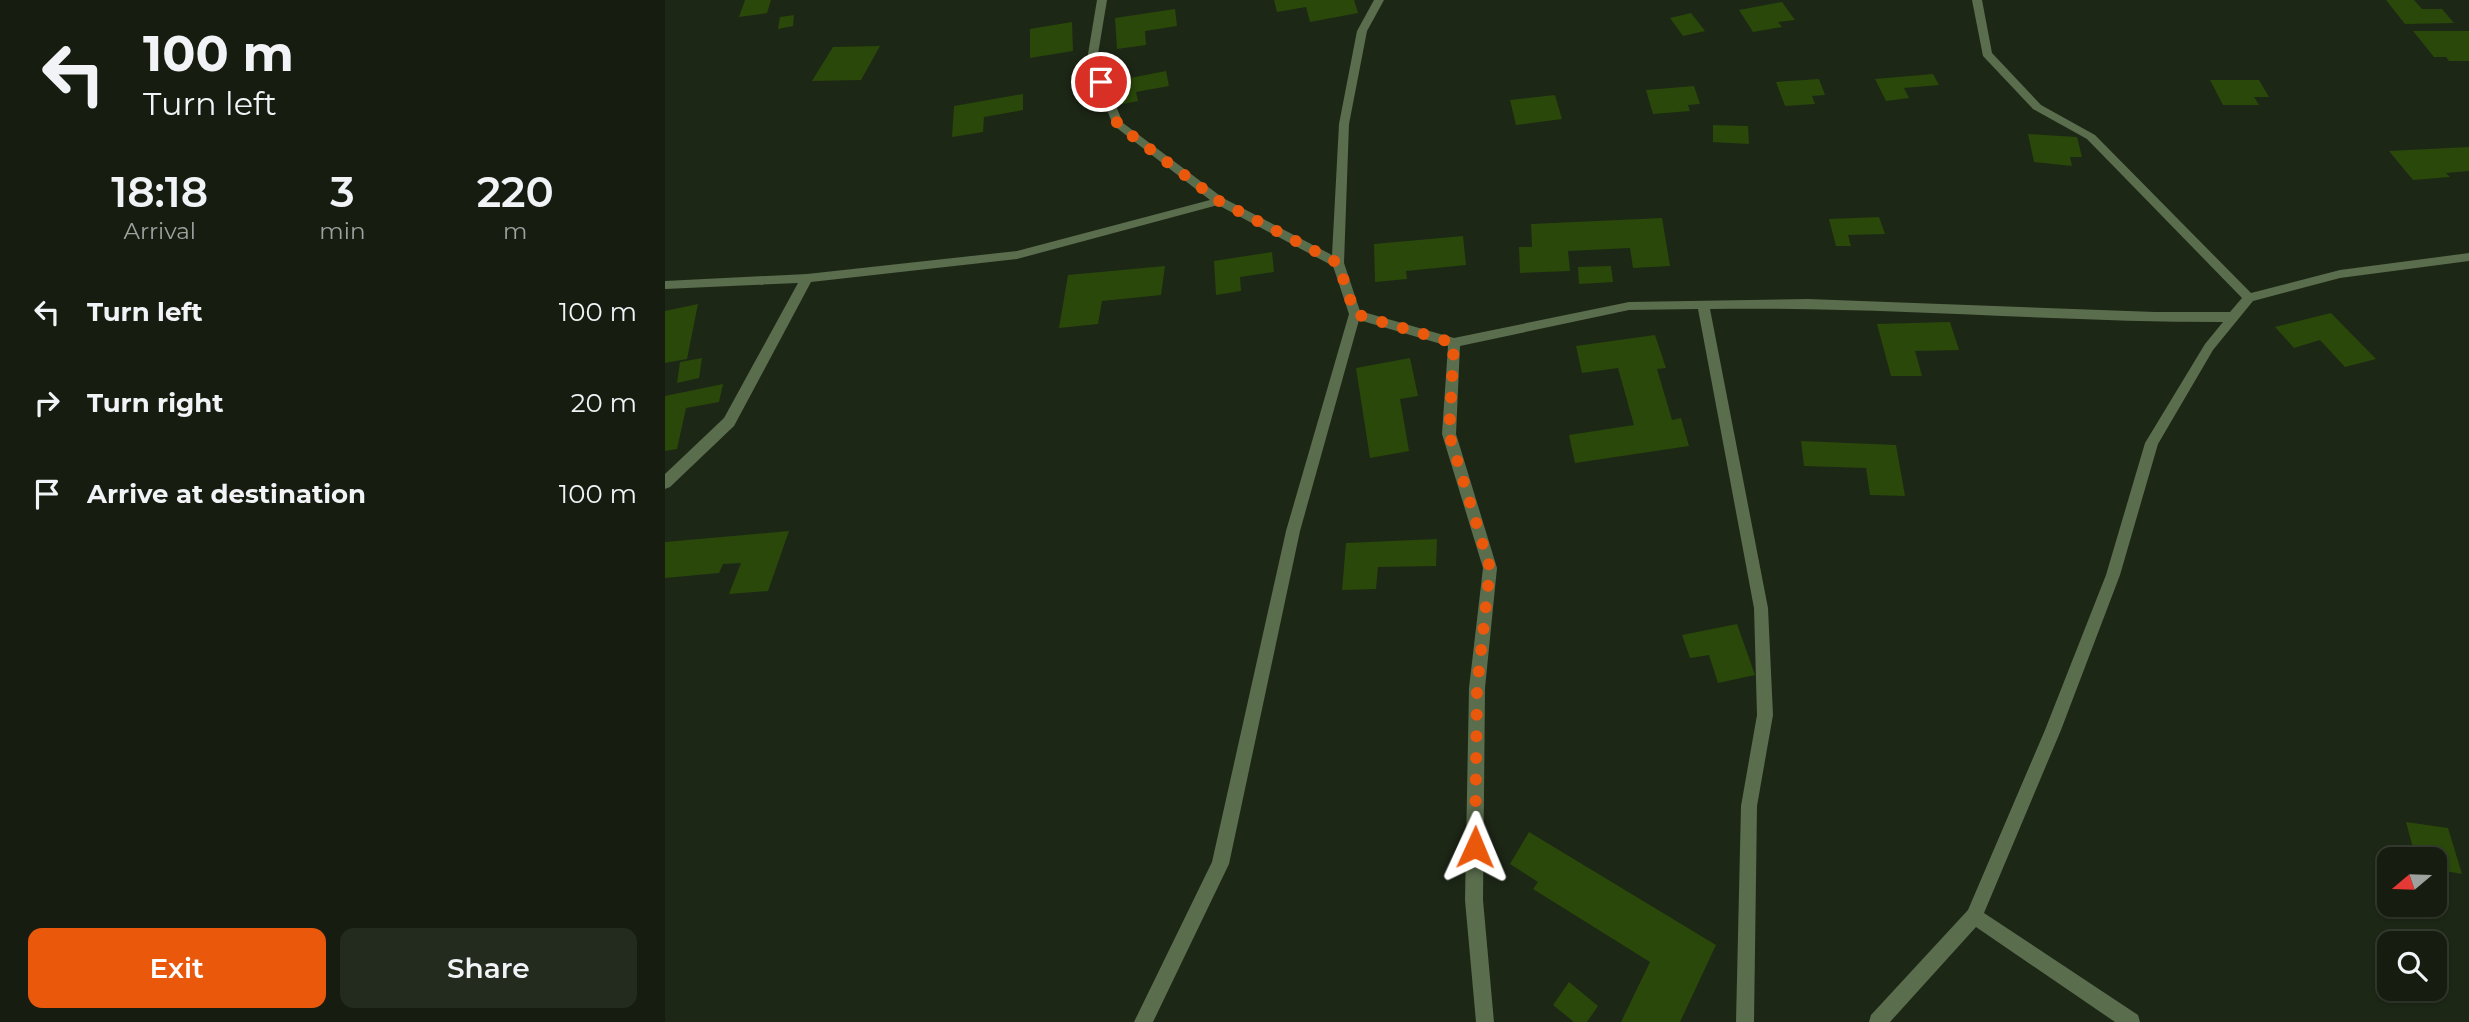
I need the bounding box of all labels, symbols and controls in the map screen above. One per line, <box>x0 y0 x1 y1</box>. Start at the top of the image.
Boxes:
text: 100 m <box>143 24 294 83</box>
icon: left <box>28 28 119 119</box>
pin <box>1071 52 1131 112</box>
icon: arrive <box>1082 63 1120 101</box>
text: Turn left <box>143 84 277 123</box>
text: 18:18 <box>111 166 208 218</box>
text: 3 <box>330 166 355 218</box>
text: 220 <box>477 166 554 218</box>
text: Arrival <box>123 217 196 245</box>
text: min <box>319 217 365 245</box>
text: m <box>503 217 527 245</box>
icon: left <box>28 293 66 331</box>
text: Turn left <box>87 296 203 328</box>
text: 100 m <box>559 296 637 328</box>
icon: right <box>28 384 66 422</box>
text: Turn right <box>87 387 223 419</box>
text: 20 m <box>571 387 637 419</box>
icon: arrive <box>28 475 66 513</box>
text: Arrive at destination <box>87 478 366 510</box>
text: 100 m <box>559 478 637 510</box>
position arrow <box>1438 810 1512 884</box>
north arrow <box>2377 847 2447 917</box>
map controls <box>2377 847 2447 1001</box>
button: Exit <box>28 928 326 1008</box>
button: Share <box>340 928 637 1008</box>
button: search <box>2377 931 2447 1001</box>

